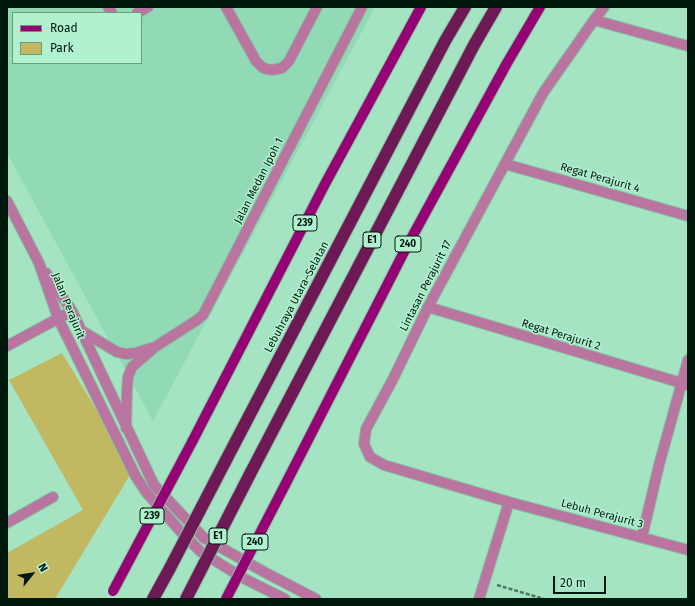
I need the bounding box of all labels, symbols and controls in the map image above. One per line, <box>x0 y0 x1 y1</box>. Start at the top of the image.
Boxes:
legend <box>12 12 142 64</box>
text: Road <box>50 21 78 35</box>
text: Park <box>50 41 74 55</box>
street label: Jalan Medan Ipoh 1 <box>232 136 286 226</box>
street label: Regat Perajurit 4 <box>559 160 641 196</box>
road number: 239 <box>293 215 317 231</box>
road number: E1 <box>363 232 381 248</box>
road number: 240 <box>395 236 421 252</box>
street label: Lintasan Perajurit 17 <box>397 238 455 334</box>
street label: Lebuhraya Utara–Selatan <box>262 239 332 355</box>
street label: Jalan Perajurit <box>49 271 87 341</box>
street label: Regat Perajurit 2 <box>520 317 602 353</box>
street label: Lebuh Perajurit 3 <box>559 497 645 531</box>
road number: 239 <box>140 508 164 524</box>
road number: E1 <box>209 528 227 544</box>
road number: 240 <box>242 534 268 550</box>
north arrow <box>12 554 52 594</box>
text: N <box>35 561 50 574</box>
scale bar <box>555 568 608 594</box>
text: 20 m <box>560 576 586 590</box>

